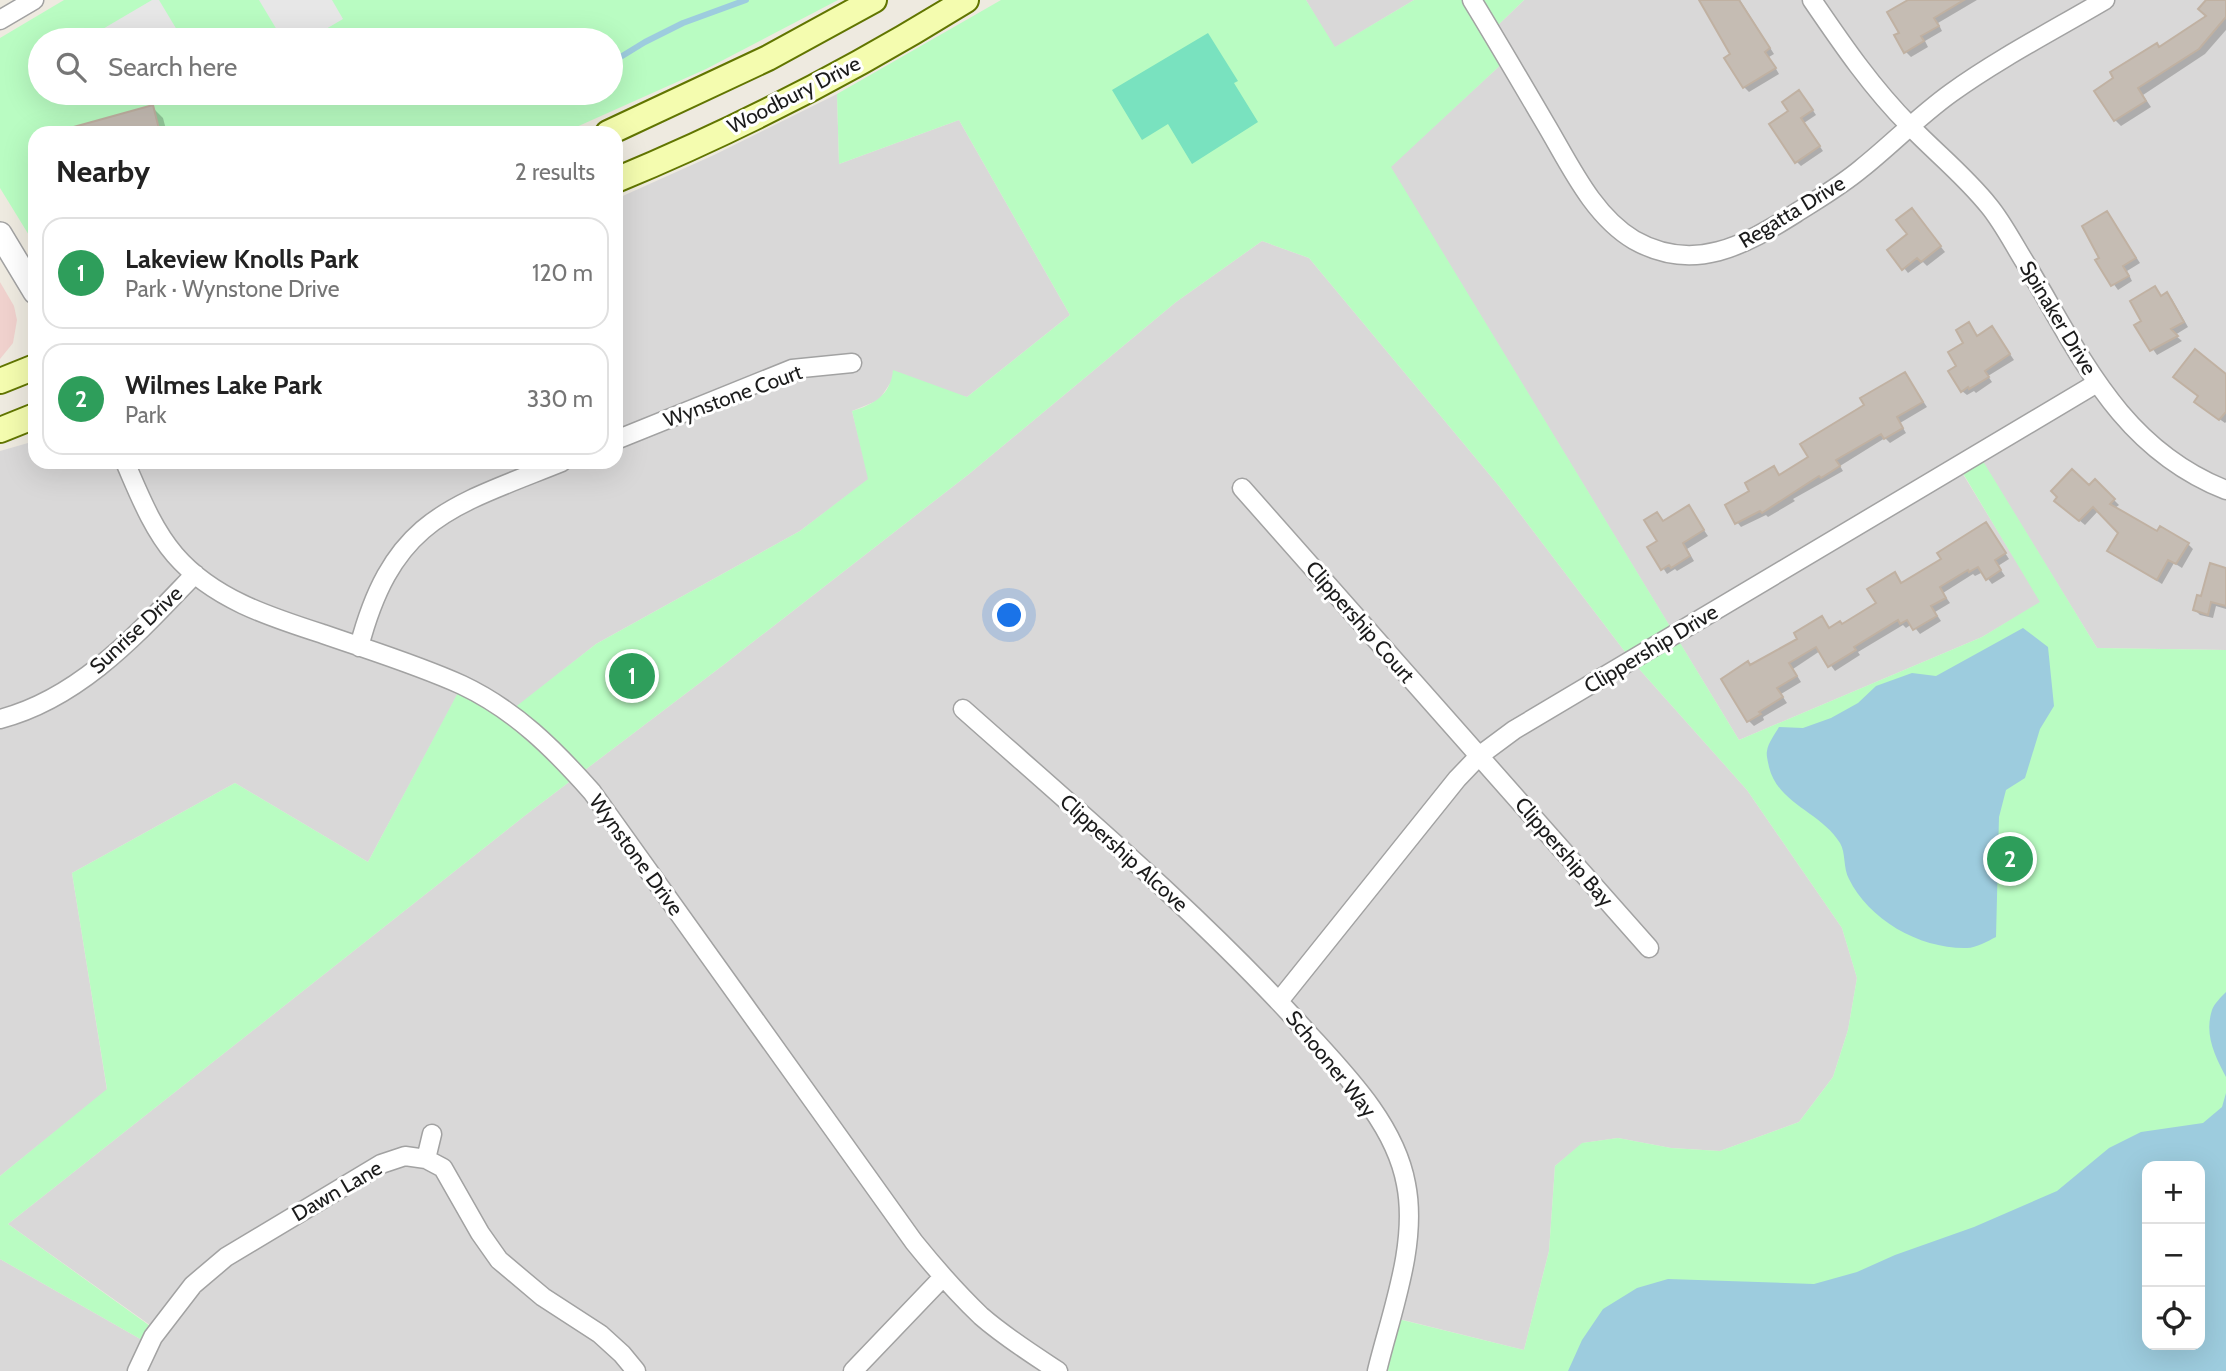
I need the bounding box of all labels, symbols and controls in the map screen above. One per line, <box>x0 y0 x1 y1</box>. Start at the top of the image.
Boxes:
search box <box>28 28 623 105</box>
icon: search <box>52 48 90 86</box>
street label: Woodbury Drive <box>723 50 865 139</box>
text: Search here <box>108 51 237 83</box>
text: Nearby <box>56 153 150 190</box>
text: 2 results <box>515 158 595 186</box>
street label: Regatta Drive <box>1734 170 1850 253</box>
text: Lakeview Knolls Park <box>125 243 359 275</box>
street label: Spinaker Drive <box>2015 256 2102 379</box>
text: 1 <box>77 259 85 287</box>
text: 120 m <box>532 259 593 287</box>
text: Park · Wynstone Drive <box>125 275 340 303</box>
street label: Wynstone Court <box>660 359 805 432</box>
text: Wilmes Lake Park <box>125 369 322 401</box>
text: 2 <box>75 385 87 413</box>
text: 330 m <box>527 385 593 413</box>
text: Park <box>125 401 166 429</box>
street label: Clippership Court <box>1301 556 1420 688</box>
street label: Sunrise Drive <box>84 580 187 679</box>
your location <box>992 598 1026 632</box>
street label: Clippership Drive <box>1580 599 1722 698</box>
pin: 1 <box>609 650 655 702</box>
street label: Wynstone Drive <box>584 789 689 920</box>
street label: Clippership Alcove <box>1055 789 1194 917</box>
street label: Clippership Bay <box>1510 792 1619 912</box>
pin: 2 <box>1987 833 2033 885</box>
street label: Schooner Way <box>1281 1006 1382 1122</box>
street label: Dawn Lane <box>287 1155 386 1226</box>
map controls <box>2142 1161 2205 1350</box>
button: + <box>2142 1161 2205 1224</box>
button: − <box>2142 1224 2205 1287</box>
button: locate <box>2142 1287 2205 1350</box>

